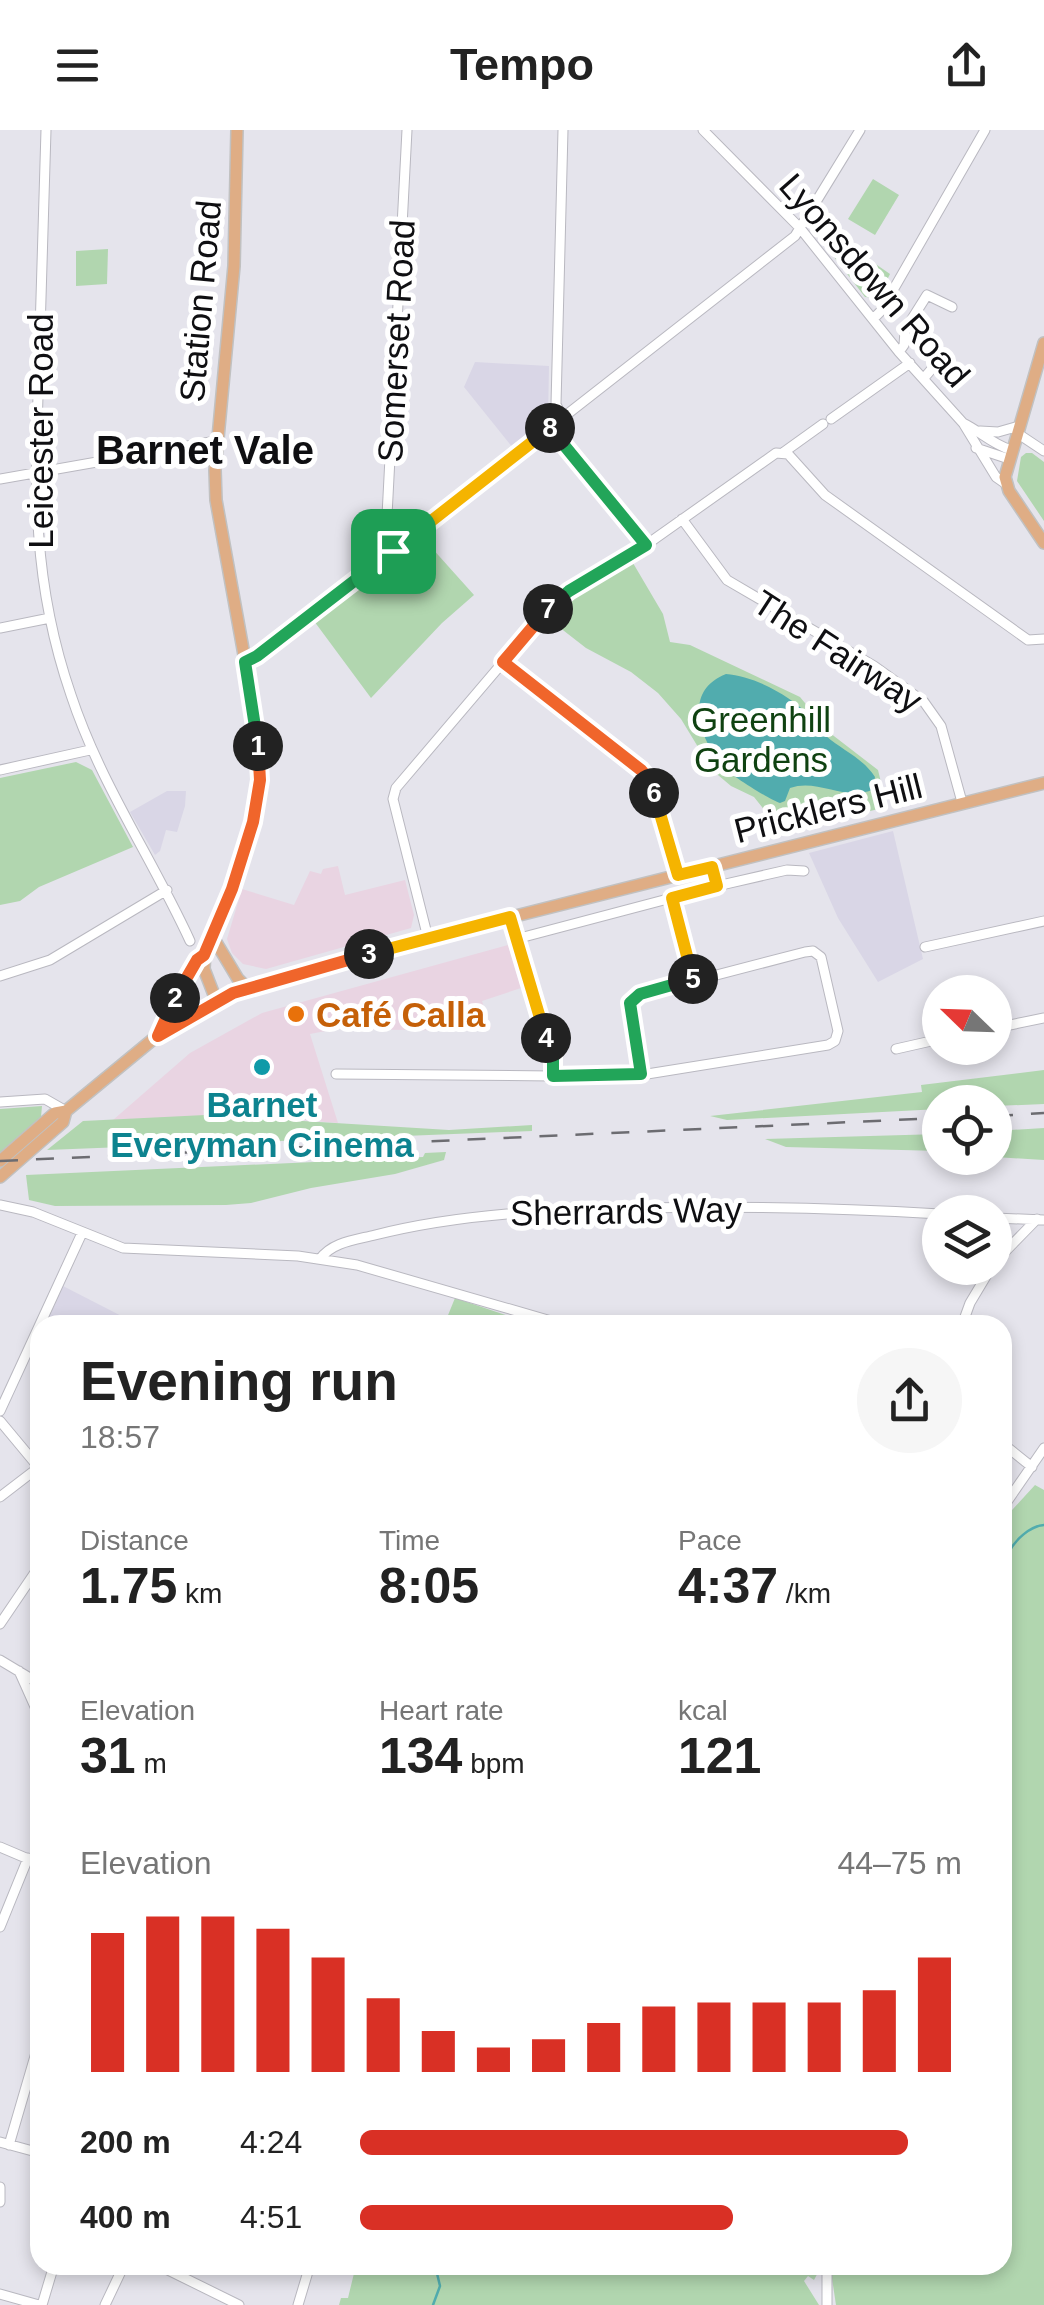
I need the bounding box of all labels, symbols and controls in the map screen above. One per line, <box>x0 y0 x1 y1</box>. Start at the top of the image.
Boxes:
icon: menu <box>50 38 105 93</box>
icon: share <box>939 38 994 93</box>
text: Tempo <box>450 39 594 90</box>
street label: Lyonsdown Road <box>772 166 978 394</box>
street label: Station Road <box>172 198 228 404</box>
street label: Somerset Road <box>370 219 422 463</box>
street label: Leicester Road <box>21 313 60 549</box>
pin: 8 <box>525 403 575 453</box>
text: 8 <box>542 412 558 443</box>
district label: Barnet Vale <box>96 428 314 472</box>
pin <box>351 509 436 594</box>
icon: arrive <box>366 524 421 579</box>
street label: The Fairway <box>747 582 930 720</box>
pin: 7 <box>523 584 573 634</box>
text: 7 <box>540 593 556 624</box>
park label: Greenhill Gardens <box>691 700 831 779</box>
pin: 1 <box>233 721 283 771</box>
text: 1 <box>250 730 266 761</box>
street label: Pricklers Hill <box>730 766 926 850</box>
pin: 6 <box>629 768 679 818</box>
text: 6 <box>646 777 662 808</box>
pin: 3 <box>344 929 394 979</box>
text: 3 <box>361 938 377 969</box>
pin: 5 <box>668 954 718 1004</box>
text: 5 <box>685 963 701 994</box>
pin: 2 <box>150 973 200 1023</box>
north arrow <box>922 975 1012 1065</box>
map controls <box>922 975 1012 1285</box>
text: 2 <box>167 982 183 1013</box>
place label: Café Calla <box>316 995 486 1034</box>
marker: Café Calla <box>285 1003 307 1025</box>
pin: 4 <box>521 1013 571 1063</box>
text: 4 <box>538 1022 554 1053</box>
marker: Barnet Everyman Cinema <box>251 1056 273 1078</box>
place label: Barnet Everyman Cinema <box>110 1085 414 1164</box>
button: locate <box>922 1085 1012 1175</box>
street label: Sherrards Way <box>510 1189 743 1233</box>
button: layers <box>922 1195 1012 1285</box>
button: share <box>857 1348 962 1453</box>
text: Evening run <box>80 1350 398 1412</box>
text: 18:57 <box>80 1419 160 1455</box>
text: Distance <box>80 1525 189 1556</box>
text: Time <box>379 1525 440 1556</box>
text: Pace <box>678 1525 742 1556</box>
text: 1.75 <box>80 1558 177 1614</box>
text: 8:05 <box>379 1558 479 1614</box>
text: 4:37 <box>678 1558 778 1614</box>
text: km <box>177 1578 222 1609</box>
text: /km <box>778 1578 831 1609</box>
text: Elevation <box>80 1695 195 1726</box>
text: Heart rate <box>379 1695 504 1726</box>
text: kcal <box>678 1695 728 1726</box>
text: 31 <box>80 1728 136 1784</box>
text: 134 <box>379 1728 462 1784</box>
text: 121 <box>678 1728 761 1784</box>
text: m <box>136 1748 167 1779</box>
text: bpm <box>462 1748 525 1779</box>
text: Elevation <box>80 1845 212 1881</box>
text: 44–75 m <box>837 1845 962 1881</box>
text: 200 m <box>80 2124 171 2160</box>
text: 4:24 <box>240 2124 302 2160</box>
text: 400 m <box>80 2199 171 2235</box>
text: 4:51 <box>240 2199 302 2235</box>

